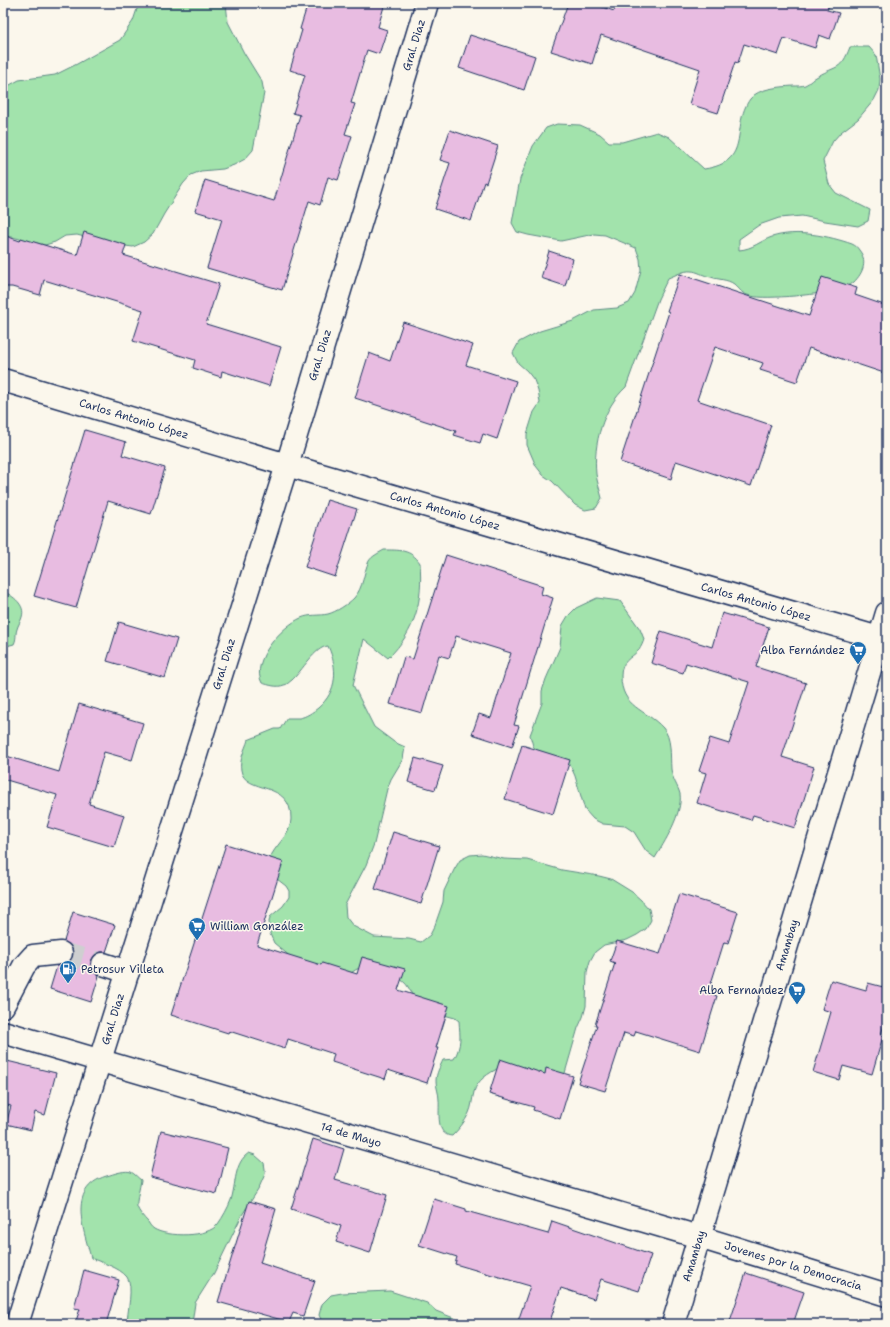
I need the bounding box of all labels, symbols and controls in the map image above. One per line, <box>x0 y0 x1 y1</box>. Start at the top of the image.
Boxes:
street label: Gral. Diaz <box>399 17 429 73</box>
street label: Gral. Diaz <box>305 327 335 383</box>
street label: Carlos Antonio López <box>77 395 191 443</box>
street label: Carlos Antonio López <box>388 488 502 534</box>
street label: Carlos Antonio López <box>699 579 813 625</box>
street label: Gral. Diaz <box>209 636 239 692</box>
supermarket icon: Alba Fernández <box>848 640 868 665</box>
place label: Alba Fernández <box>760 643 845 658</box>
supermarket icon: William González <box>187 916 207 941</box>
street label: Amambay <box>772 917 802 973</box>
place label: William González <box>210 919 304 934</box>
fuel station icon: Petrosur Villeta <box>58 959 78 984</box>
place label: Petrosur Villeta <box>81 962 164 977</box>
supermarket icon: Alba Fernandez <box>787 980 807 1005</box>
place label: Alba Fernandez <box>699 983 784 998</box>
street label: Gral. Diaz <box>98 991 128 1047</box>
street label: 14 de Mayo <box>319 1119 383 1151</box>
street label: Amambay <box>679 1228 709 1284</box>
street label: Jovenes por la Democracia <box>722 1238 864 1294</box>

